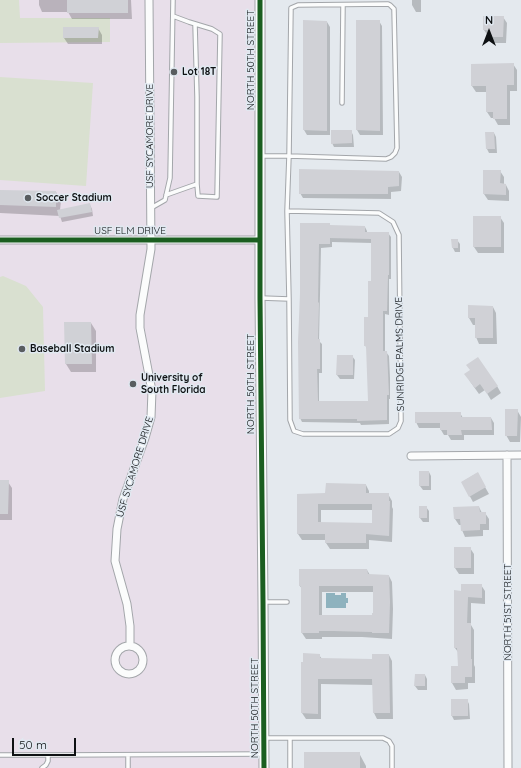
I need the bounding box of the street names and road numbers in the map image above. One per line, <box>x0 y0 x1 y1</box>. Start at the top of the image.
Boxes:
street label: NORTH 50TH STREET <box>245 10 257 110</box>
street label: USF SYCAMORE DRIVE <box>144 84 156 188</box>
street label: USF ELM DRIVE <box>94 225 166 237</box>
street label: SUNRIDGE PALMS DRIVE <box>393 297 407 411</box>
street label: NORTH 50TH STREET <box>245 334 257 434</box>
street label: USF SYCAMORE DRIVE <box>114 415 156 519</box>
street label: NORTH 51ST STREET <box>502 564 514 660</box>
street label: NORTH 50TH STREET <box>249 658 261 758</box>

